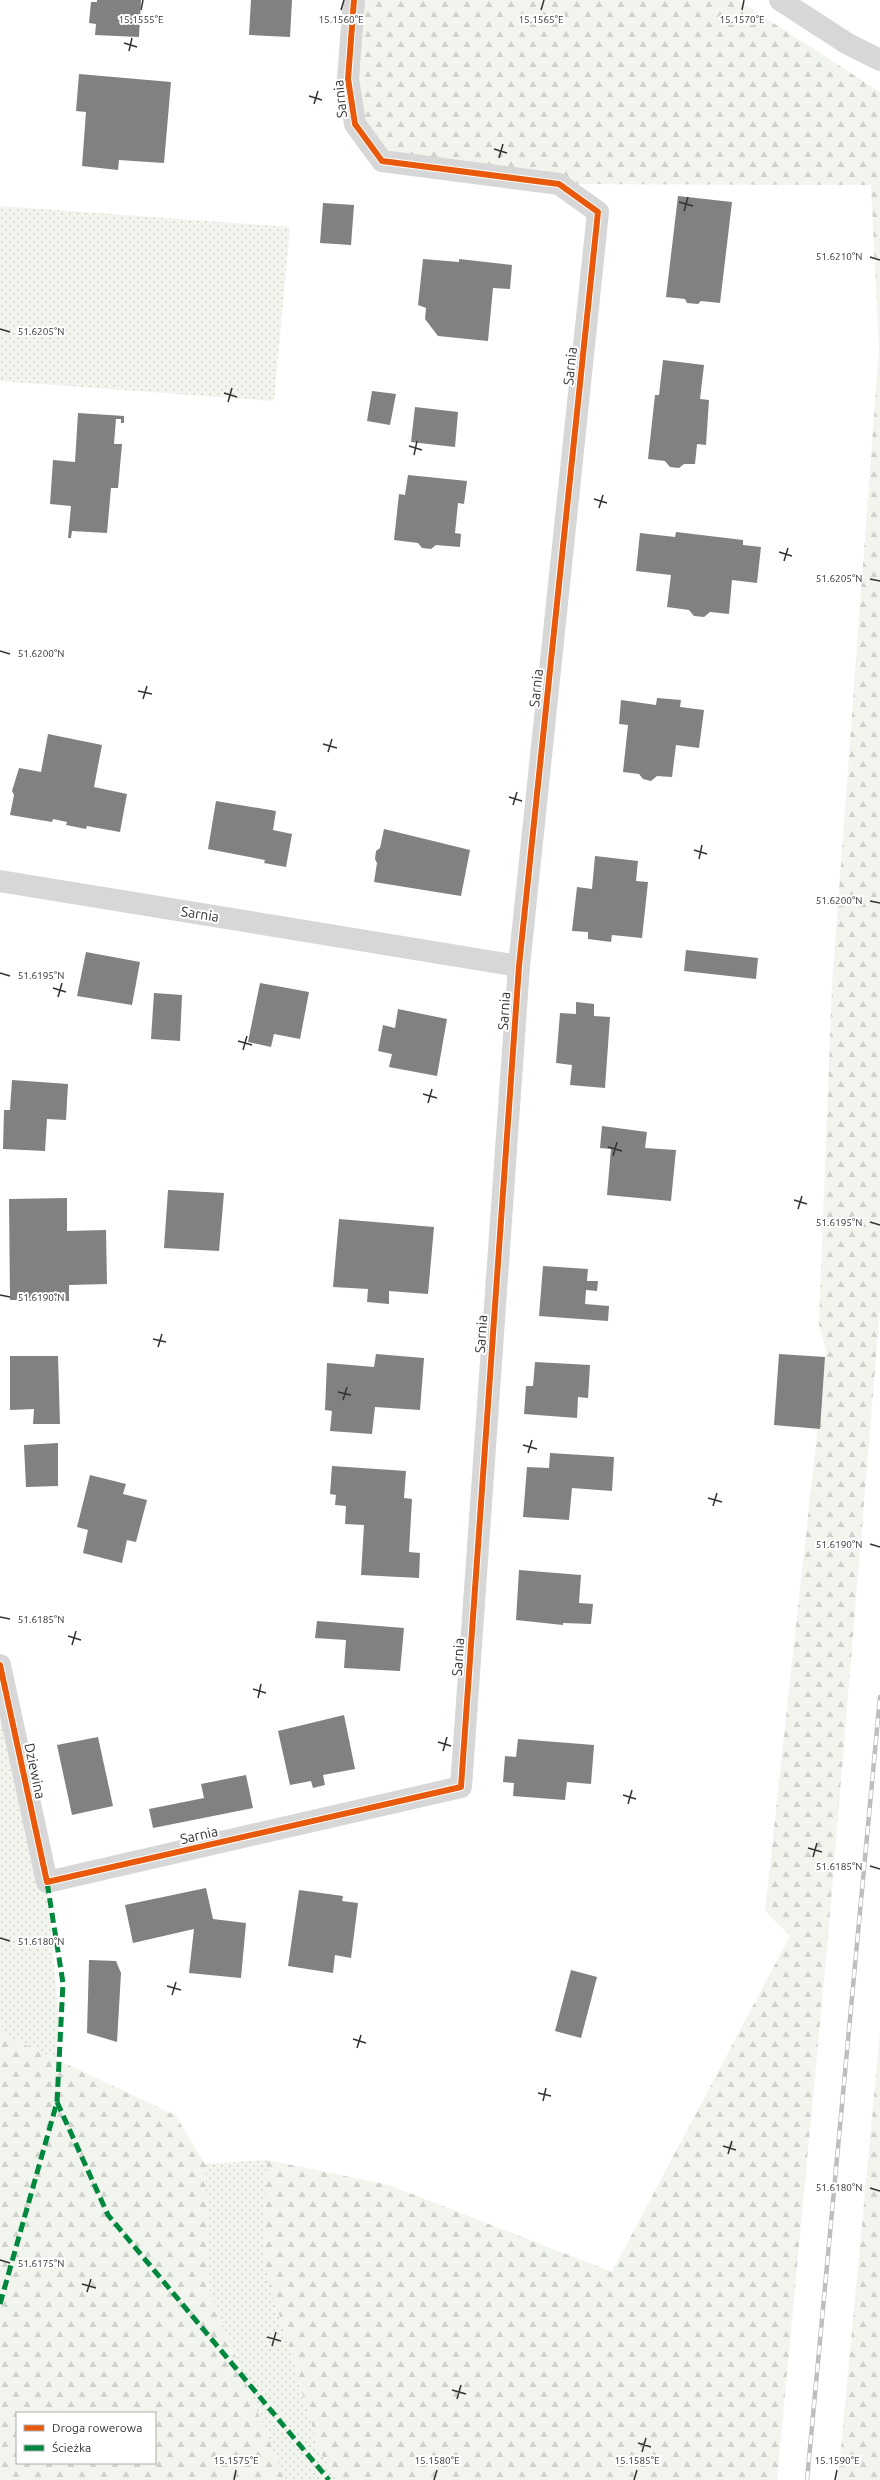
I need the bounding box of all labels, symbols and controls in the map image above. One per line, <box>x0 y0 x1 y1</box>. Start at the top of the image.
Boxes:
text: 15.1555°E <box>118 14 164 25</box>
text: 15.1560°E <box>318 14 364 25</box>
text: 15.1565°E <box>518 14 564 25</box>
text: 15.1570°E <box>719 14 765 25</box>
street label: Sarnia <box>330 79 350 119</box>
text: 51.6210°N <box>816 251 862 262</box>
text: 51.6205°N <box>18 326 64 337</box>
street label: Sarnia <box>560 346 580 386</box>
text: 51.6205°N <box>816 573 862 584</box>
text: 51.6200°N <box>18 648 64 659</box>
street label: Sarnia <box>526 668 546 708</box>
text: 51.6200°N <box>816 895 862 906</box>
street label: Sarnia <box>180 903 220 925</box>
text: 51.6195°N <box>18 970 64 981</box>
street label: Sarnia <box>495 991 513 1031</box>
text: 51.6195°N <box>816 1217 862 1228</box>
text: 51.6190°N <box>18 1292 64 1303</box>
street label: Sarnia <box>472 1314 490 1354</box>
text: 51.6190°N <box>816 1539 862 1550</box>
text: 51.6185°N <box>18 1614 64 1625</box>
street label: Sarnia <box>449 1637 467 1677</box>
street label: Dziewina <box>21 1741 49 1801</box>
street label: Sarnia <box>178 1823 220 1847</box>
text: 51.6185°N <box>816 1861 862 1872</box>
text: 51.6180°N <box>18 1936 64 1947</box>
text: 51.6180°N <box>816 2182 862 2193</box>
text: 51.6175°N <box>18 2258 64 2269</box>
legend <box>16 2412 156 2464</box>
text: Droga rowerowa <box>52 2421 142 2434</box>
text: Ścieżka <box>52 2441 91 2454</box>
text: 15.1575°E <box>213 2455 259 2466</box>
text: 15.1580°E <box>414 2455 460 2466</box>
text: 15.1585°E <box>614 2455 660 2466</box>
text: 15.1590°E <box>814 2455 860 2466</box>

